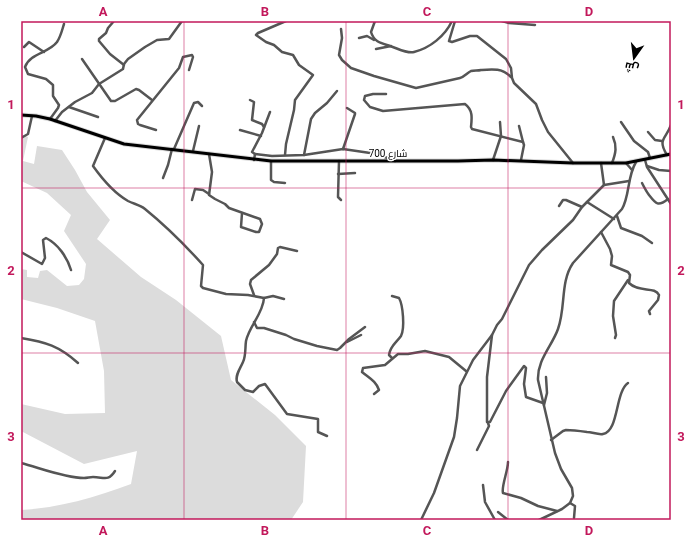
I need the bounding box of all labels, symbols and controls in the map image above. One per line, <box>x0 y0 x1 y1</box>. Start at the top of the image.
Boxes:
text: A <box>99 4 108 19</box>
text: B <box>261 4 269 19</box>
text: C <box>423 4 432 19</box>
text: D <box>585 4 593 19</box>
north arrow <box>614 38 654 78</box>
text: ش <box>623 59 640 75</box>
text: 1 <box>7 97 15 112</box>
text: 1 <box>677 97 685 112</box>
street label: شارع 700 <box>369 148 407 160</box>
text: 2 <box>7 263 15 278</box>
text: 2 <box>677 263 685 278</box>
text: 3 <box>7 429 15 444</box>
text: 3 <box>677 429 685 444</box>
text: A <box>99 523 108 538</box>
text: B <box>261 523 269 538</box>
text: C <box>423 523 432 538</box>
text: D <box>585 523 593 538</box>

